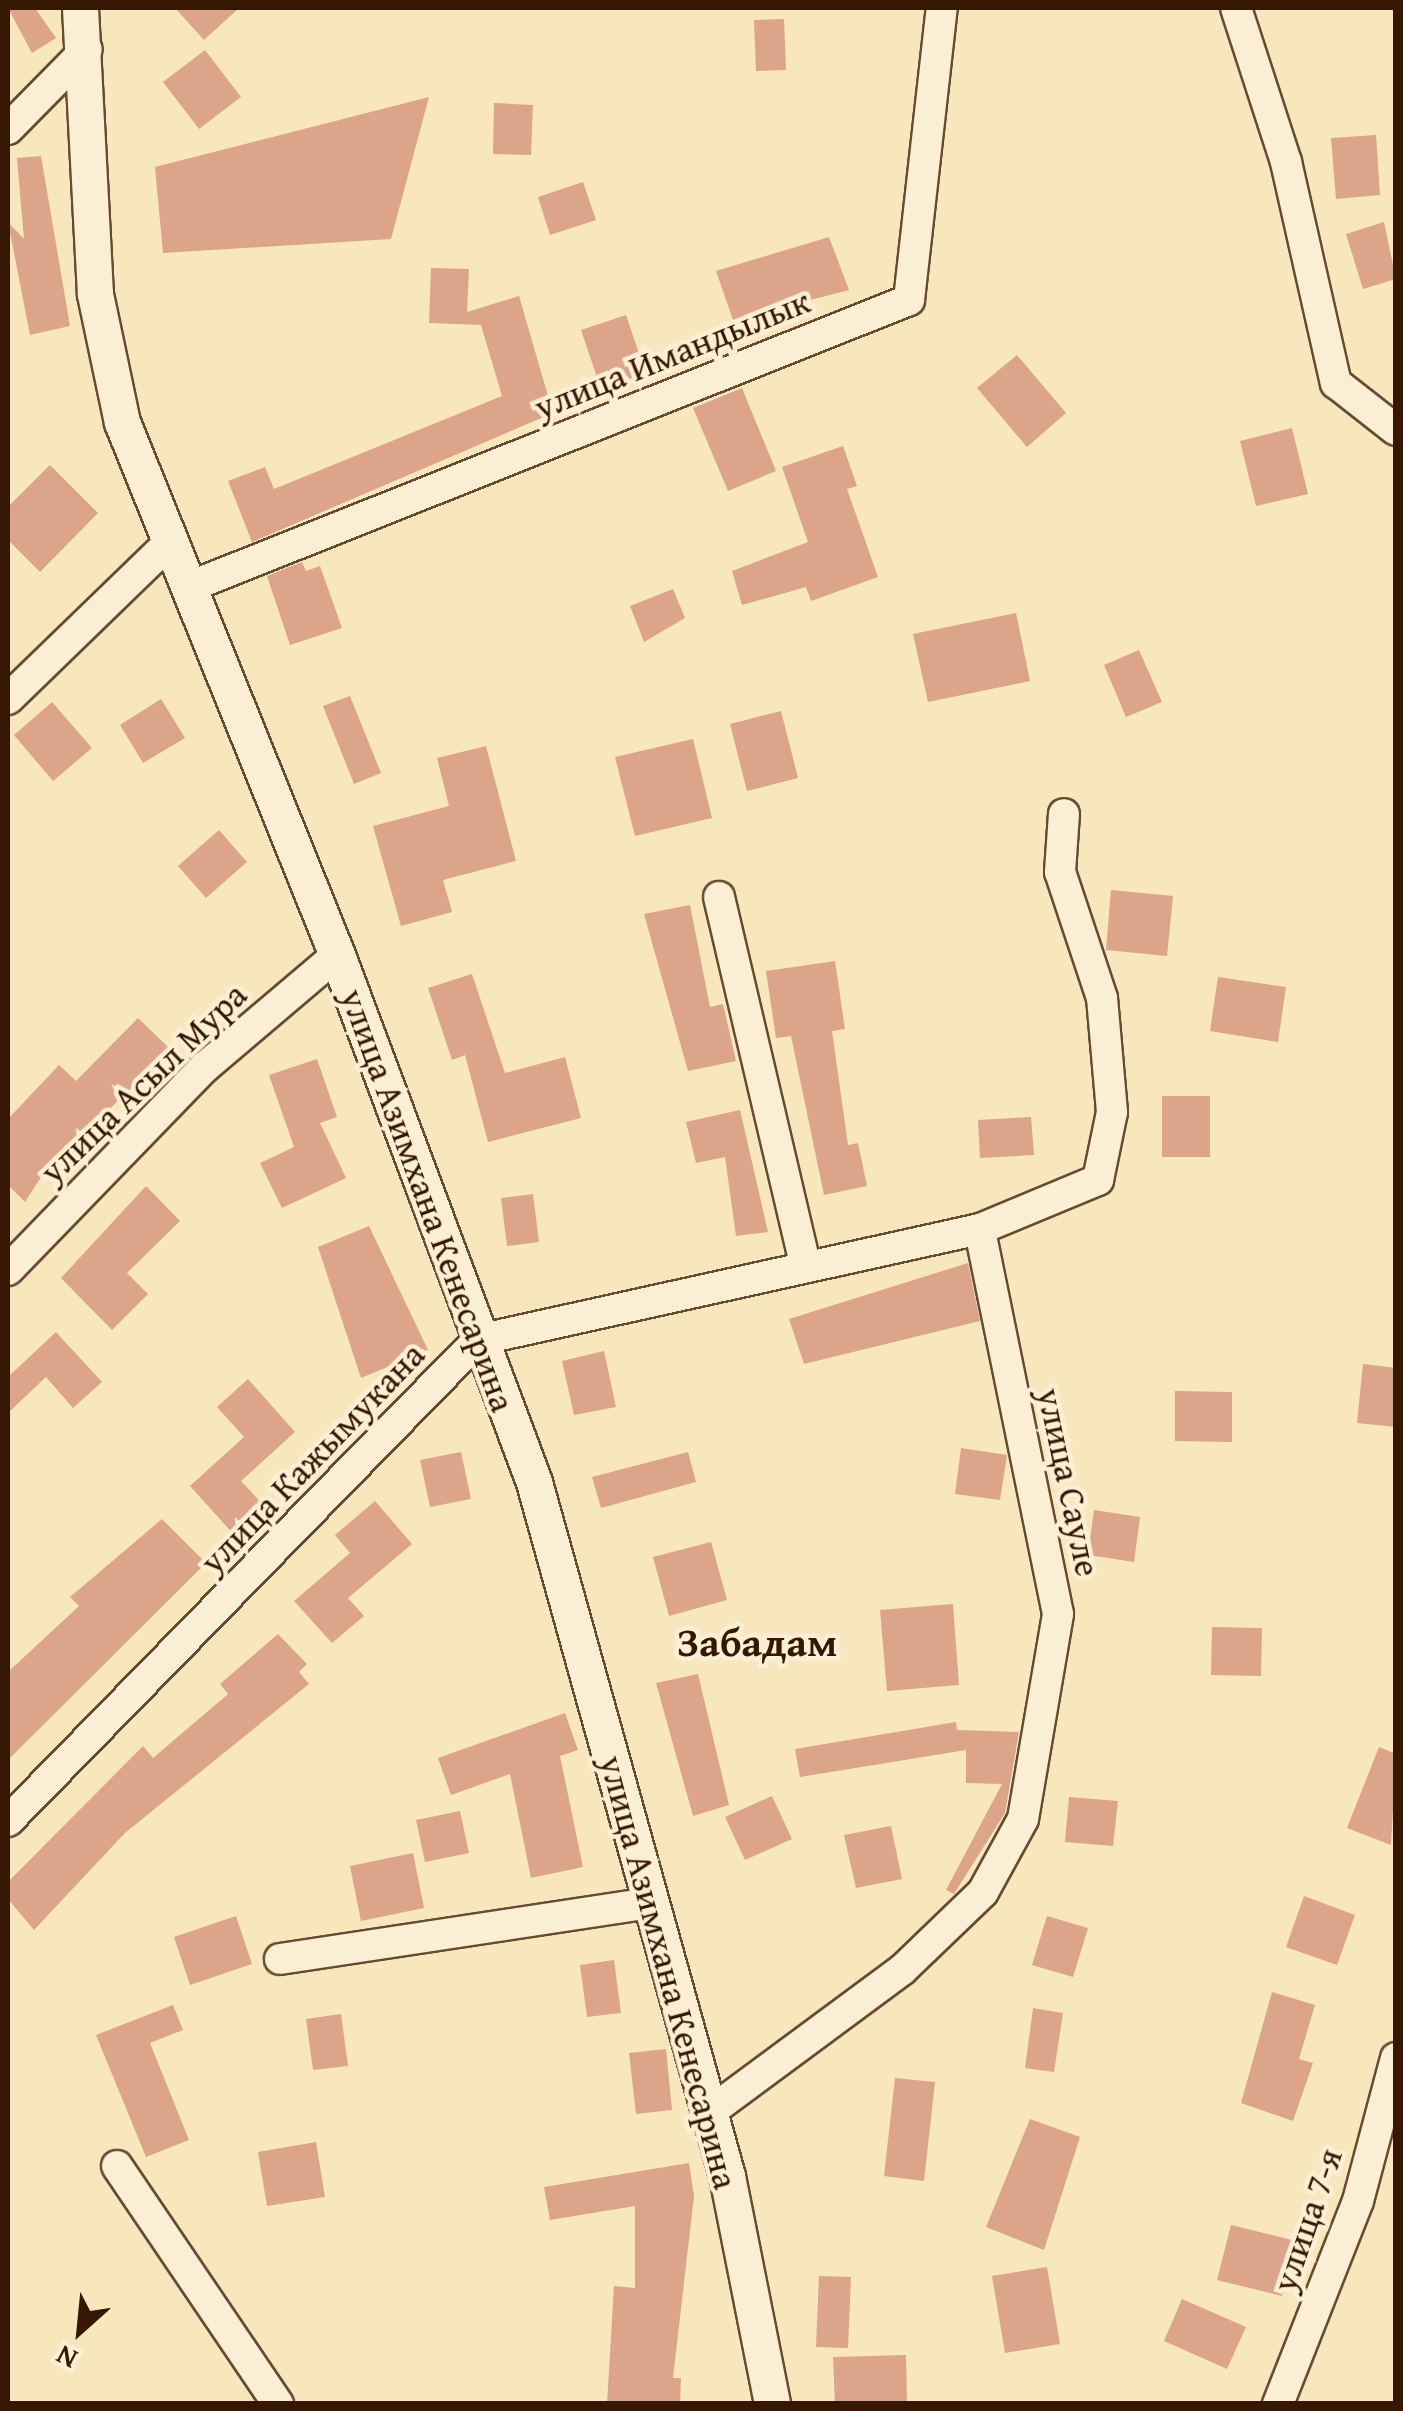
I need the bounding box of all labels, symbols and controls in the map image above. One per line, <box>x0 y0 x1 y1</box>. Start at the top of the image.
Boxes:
street label: улица Имандылык <box>528 280 816 428</box>
street label: улица Асыл Мура <box>31 974 255 1192</box>
street label: улица Азимхана Кенесарина <box>332 983 524 1417</box>
street label: улица Кажымукана <box>191 1334 433 1582</box>
street label: улица Сауле <box>1029 1384 1109 1580</box>
district label: Забадам <box>677 1618 837 1666</box>
street label: улица Азимхана Кенесарина <box>591 1751 747 2193</box>
street label: улица 7-я <box>1263 2143 1351 2297</box>
north arrow <box>30 2281 130 2381</box>
text: N <box>49 2336 84 2381</box>

